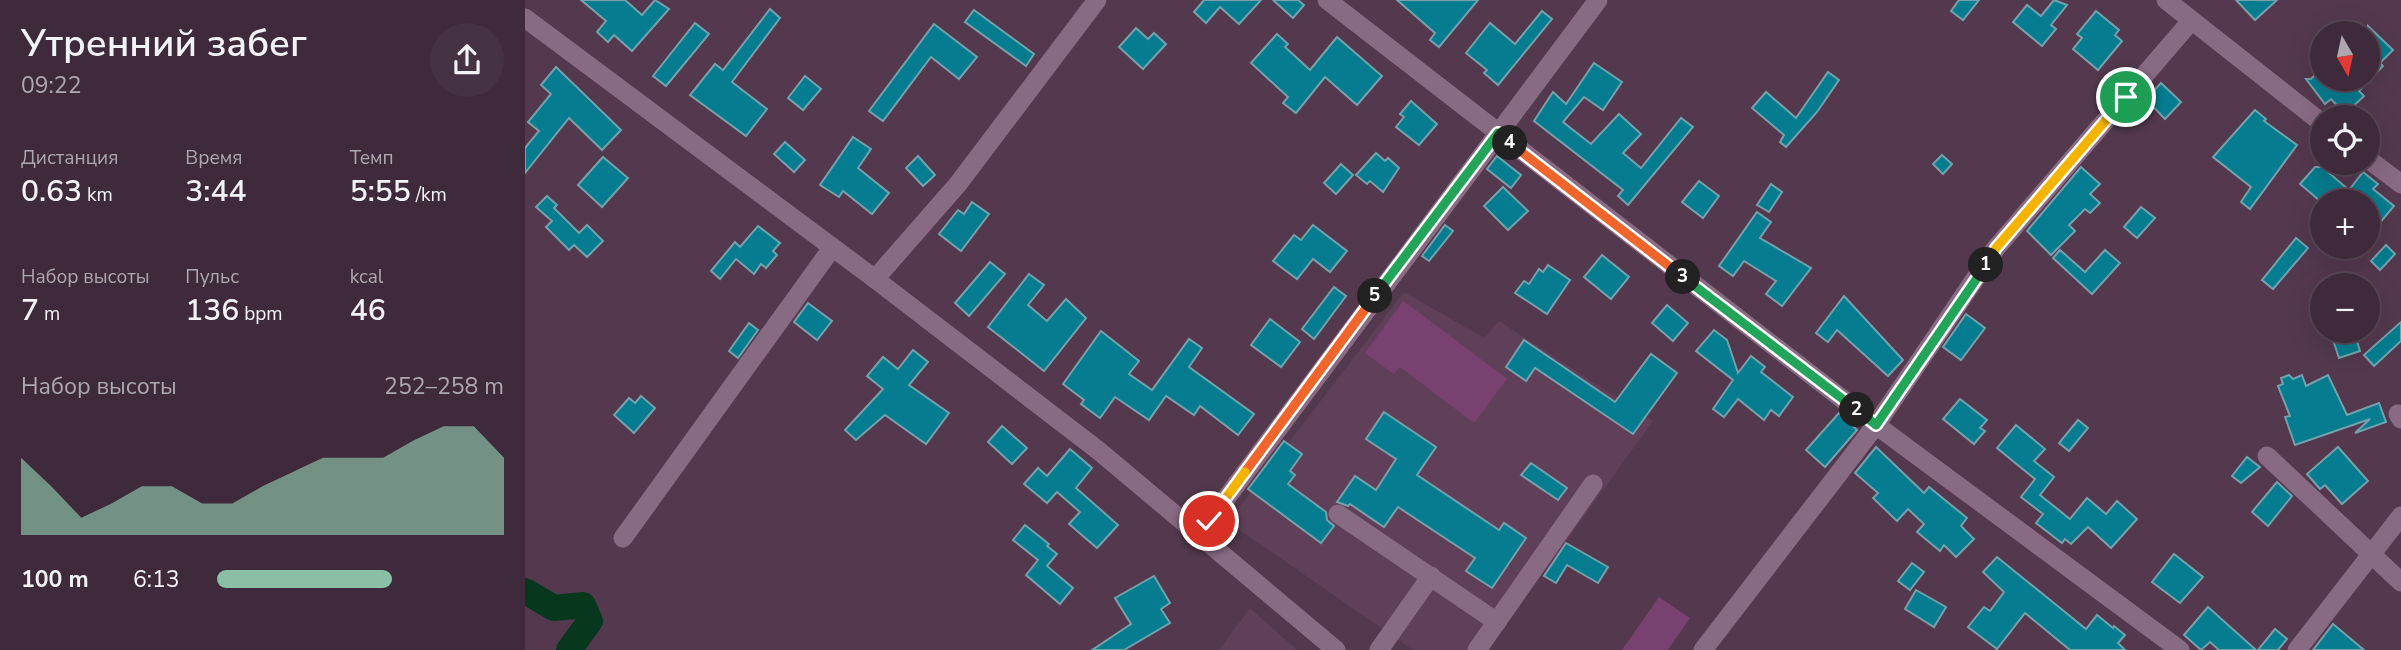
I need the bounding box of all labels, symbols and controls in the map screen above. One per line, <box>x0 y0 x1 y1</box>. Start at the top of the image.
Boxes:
text: Утренний забег <box>21 18 307 69</box>
north arrow <box>2310 21 2380 91</box>
map controls <box>2310 21 2380 343</box>
button: share <box>430 23 504 97</box>
pin <box>2096 67 2156 127</box>
text: 09:22 <box>21 70 81 101</box>
icon: arrive <box>2107 78 2145 116</box>
button: locate <box>2310 105 2380 175</box>
pin: 4 <box>1493 125 1527 160</box>
text: 4 <box>1504 129 1515 155</box>
text: Дистанция <box>21 145 118 171</box>
text: Время <box>185 145 243 171</box>
text: Темп <box>350 145 394 171</box>
text: 0.63 <box>21 171 82 212</box>
text: 3:44 <box>185 171 246 212</box>
text: 5:55 <box>350 171 411 212</box>
text: km <box>82 182 113 208</box>
text: /km <box>411 182 447 208</box>
button: + <box>2310 189 2380 259</box>
pin: 1 <box>1969 247 2003 282</box>
text: 1 <box>1980 251 1991 277</box>
pin: 3 <box>1665 260 1701 294</box>
text: 3 <box>1677 263 1688 289</box>
text: Набор высоты <box>21 264 150 290</box>
text: Пульс <box>185 264 239 290</box>
text: kcal <box>350 264 383 290</box>
button: − <box>2310 273 2380 343</box>
pin: 5 <box>1357 278 1393 314</box>
text: 5 <box>1369 282 1380 308</box>
text: 7 <box>21 290 39 331</box>
text: 136 <box>185 290 239 331</box>
text: 46 <box>350 290 386 331</box>
text: m <box>39 301 60 327</box>
text: bpm <box>239 301 283 327</box>
text: Набор высоты <box>21 371 177 402</box>
text: 252–258 m <box>384 371 504 402</box>
pin: 2 <box>1839 392 1875 428</box>
text: 2 <box>1851 396 1862 422</box>
pin <box>1179 491 1239 551</box>
icon: check <box>1190 502 1228 540</box>
text: 100 m <box>21 564 89 595</box>
text: 6:13 <box>133 564 180 595</box>

